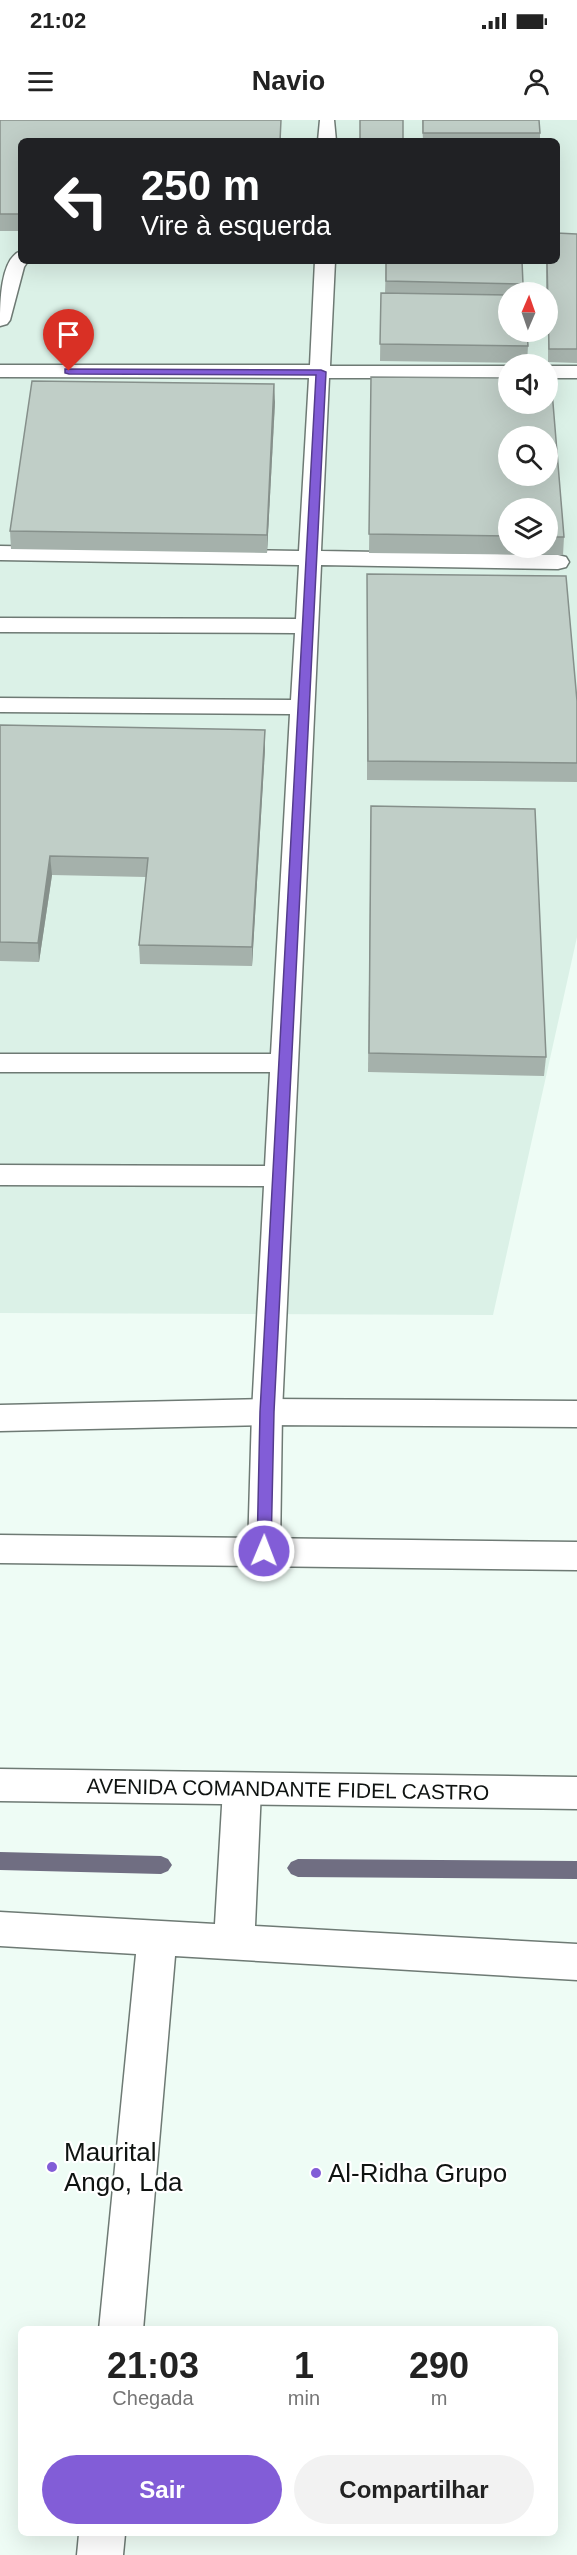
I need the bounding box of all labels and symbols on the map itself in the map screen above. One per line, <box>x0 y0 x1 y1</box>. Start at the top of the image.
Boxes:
north arrow <box>498 282 558 342</box>
pin <box>43 309 94 371</box>
position arrow <box>232 1519 296 1583</box>
street label: AVENIDA COMANDANTE FIDEL CASTRO <box>87 1774 489 1804</box>
place label: Maurital Ango, Lda <box>64 2137 183 2197</box>
place label: Al-Ridha Grupo <box>328 2158 507 2188</box>
marker: Maurital Ango, Lda <box>45 2160 59 2174</box>
marker: Al-Ridha Grupo <box>309 2166 323 2180</box>

